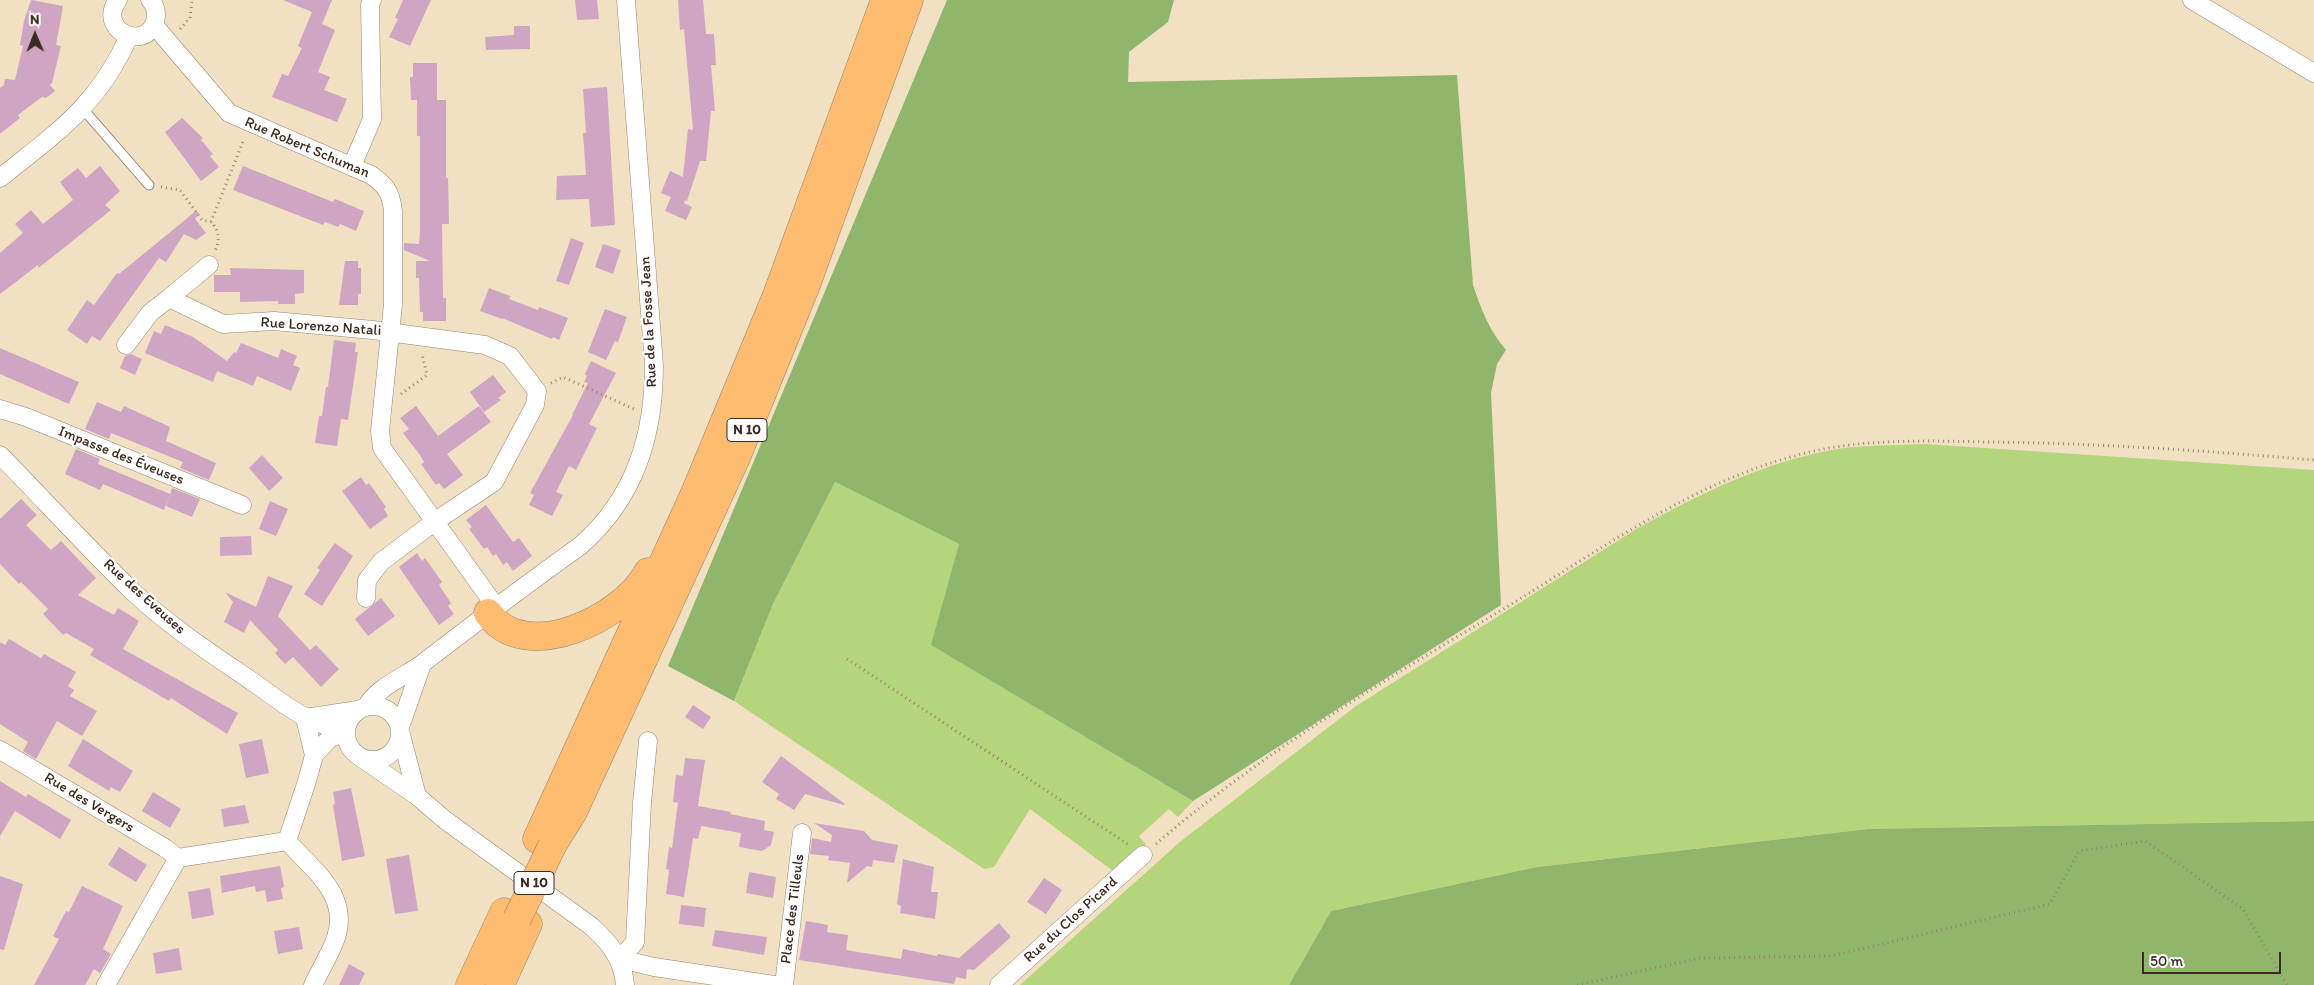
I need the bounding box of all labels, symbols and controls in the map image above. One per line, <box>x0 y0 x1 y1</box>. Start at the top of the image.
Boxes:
north arrow <box>10 10 60 60</box>
text: N <box>30 11 40 28</box>
street label: Rue Robert Schuman <box>242 114 372 182</box>
street label: Rue de la Fosse Jean <box>637 256 661 388</box>
street label: Rue Lorenzo Natali <box>260 314 382 340</box>
road number: N 10 <box>727 418 767 442</box>
street label: Impasse des Éveuses <box>56 423 186 489</box>
street label: Rue des Eveuses <box>99 555 189 639</box>
street label: Rue des Vergers <box>41 769 137 837</box>
street label: Place des Tilleuls <box>777 853 809 965</box>
road number: N 10 <box>514 871 554 894</box>
street label: Rue du Clos Picard <box>1020 873 1122 967</box>
scale bar <box>2144 942 2283 974</box>
text: 50 m <box>2150 952 2183 970</box>

